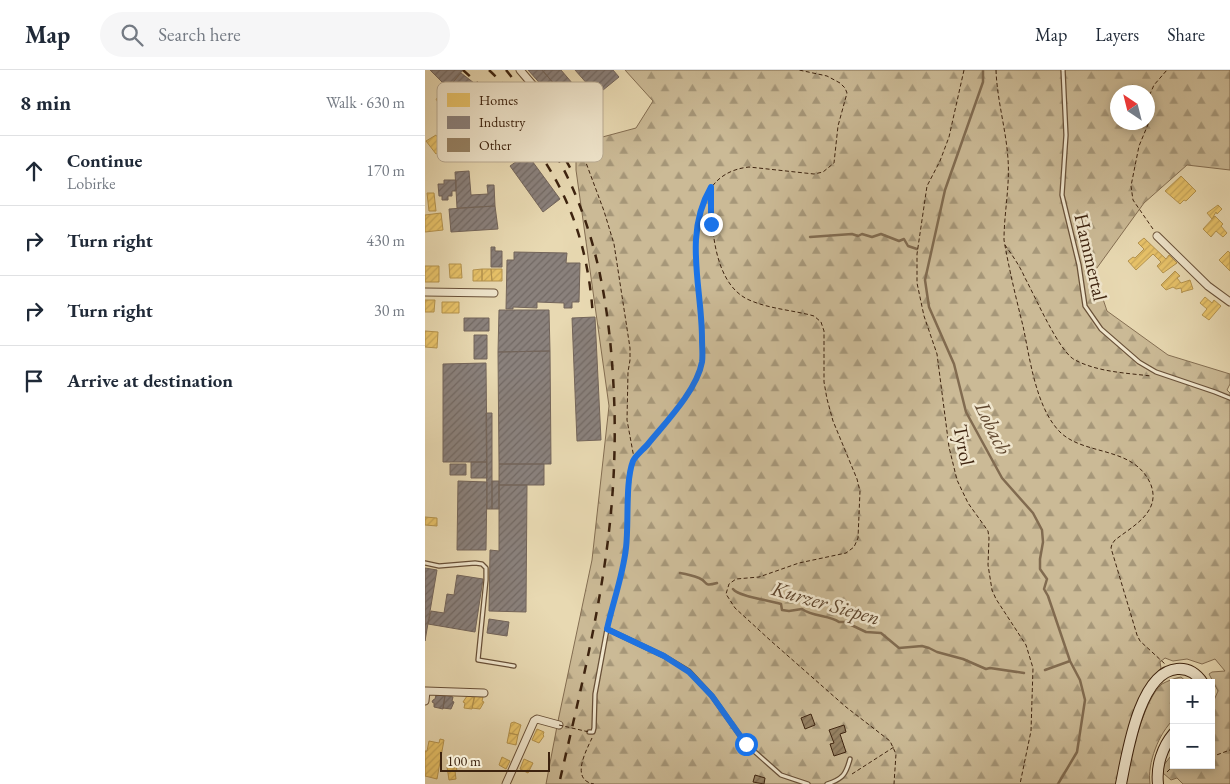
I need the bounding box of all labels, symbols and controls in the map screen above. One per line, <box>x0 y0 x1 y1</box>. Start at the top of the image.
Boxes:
search box <box>100 12 450 57</box>
text: Map <box>25 19 70 50</box>
icon: search <box>118 21 146 49</box>
text: Search here <box>158 22 241 47</box>
text: Map <box>1035 23 1067 46</box>
text: Layers <box>1095 23 1139 46</box>
text: Share <box>1167 23 1205 46</box>
legend <box>437 82 603 162</box>
north arrow <box>1110 85 1155 130</box>
text: 8 min <box>20 89 71 116</box>
text: Homes <box>479 91 519 109</box>
text: Walk · 630 m <box>326 92 405 113</box>
text: Industry <box>479 113 526 131</box>
text: Other <box>479 136 512 154</box>
text: Continue <box>67 148 142 173</box>
icon: ahead <box>20 157 48 185</box>
text: 170 m <box>366 160 405 181</box>
text: Lobirke <box>67 173 116 194</box>
street label: Hammertal <box>1068 211 1114 303</box>
route end <box>700 213 723 236</box>
icon: right <box>20 227 48 255</box>
text: Turn right <box>67 228 153 253</box>
text: 430 m <box>366 230 405 251</box>
icon: right <box>20 297 48 325</box>
text: Turn right <box>67 298 153 323</box>
text: 30 m <box>374 300 405 321</box>
icon: arrive <box>20 367 48 395</box>
text: Arrive at destination <box>67 368 233 393</box>
water label: Lobach <box>969 396 1018 459</box>
street label: Tyrol <box>947 422 981 468</box>
water label: Kurzer Siepen <box>768 574 883 631</box>
map controls <box>1170 679 1215 769</box>
button: + <box>1170 679 1215 724</box>
button: − <box>1170 724 1215 769</box>
route start <box>735 733 758 756</box>
scale bar <box>440 749 550 772</box>
text: 100 m <box>447 752 481 770</box>

